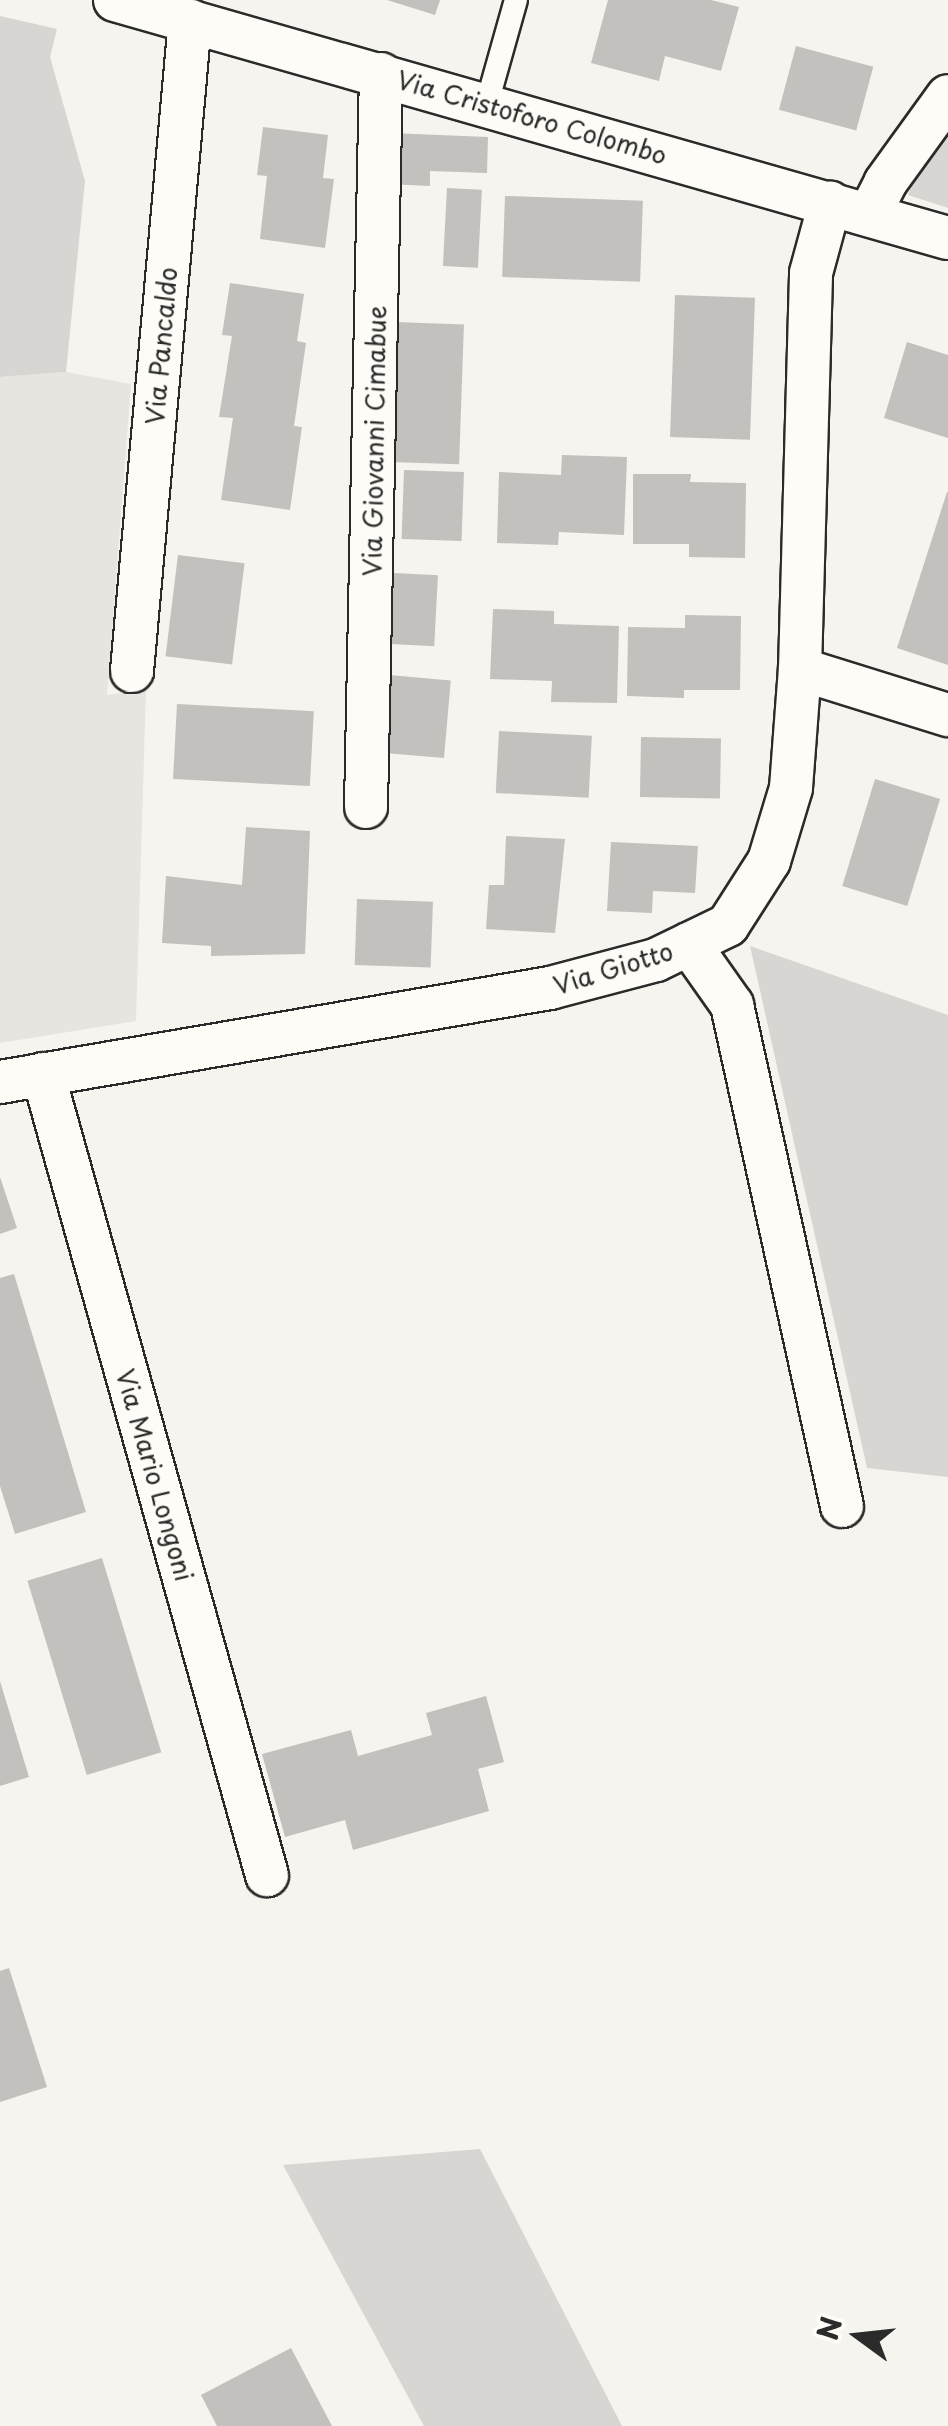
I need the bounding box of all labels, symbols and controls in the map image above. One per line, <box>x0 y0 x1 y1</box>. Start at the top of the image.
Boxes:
street label: Via Cristoforo Colombo <box>393 64 671 170</box>
street label: Via Pancaldo <box>139 266 183 426</box>
street label: Via Giovanni Cimabue <box>357 306 391 576</box>
street label: Via Giotto <box>550 936 676 1000</box>
street label: Via Mario Longoni <box>110 1366 200 1584</box>
north arrow <box>808 2286 908 2386</box>
text: N <box>805 2312 852 2344</box>

